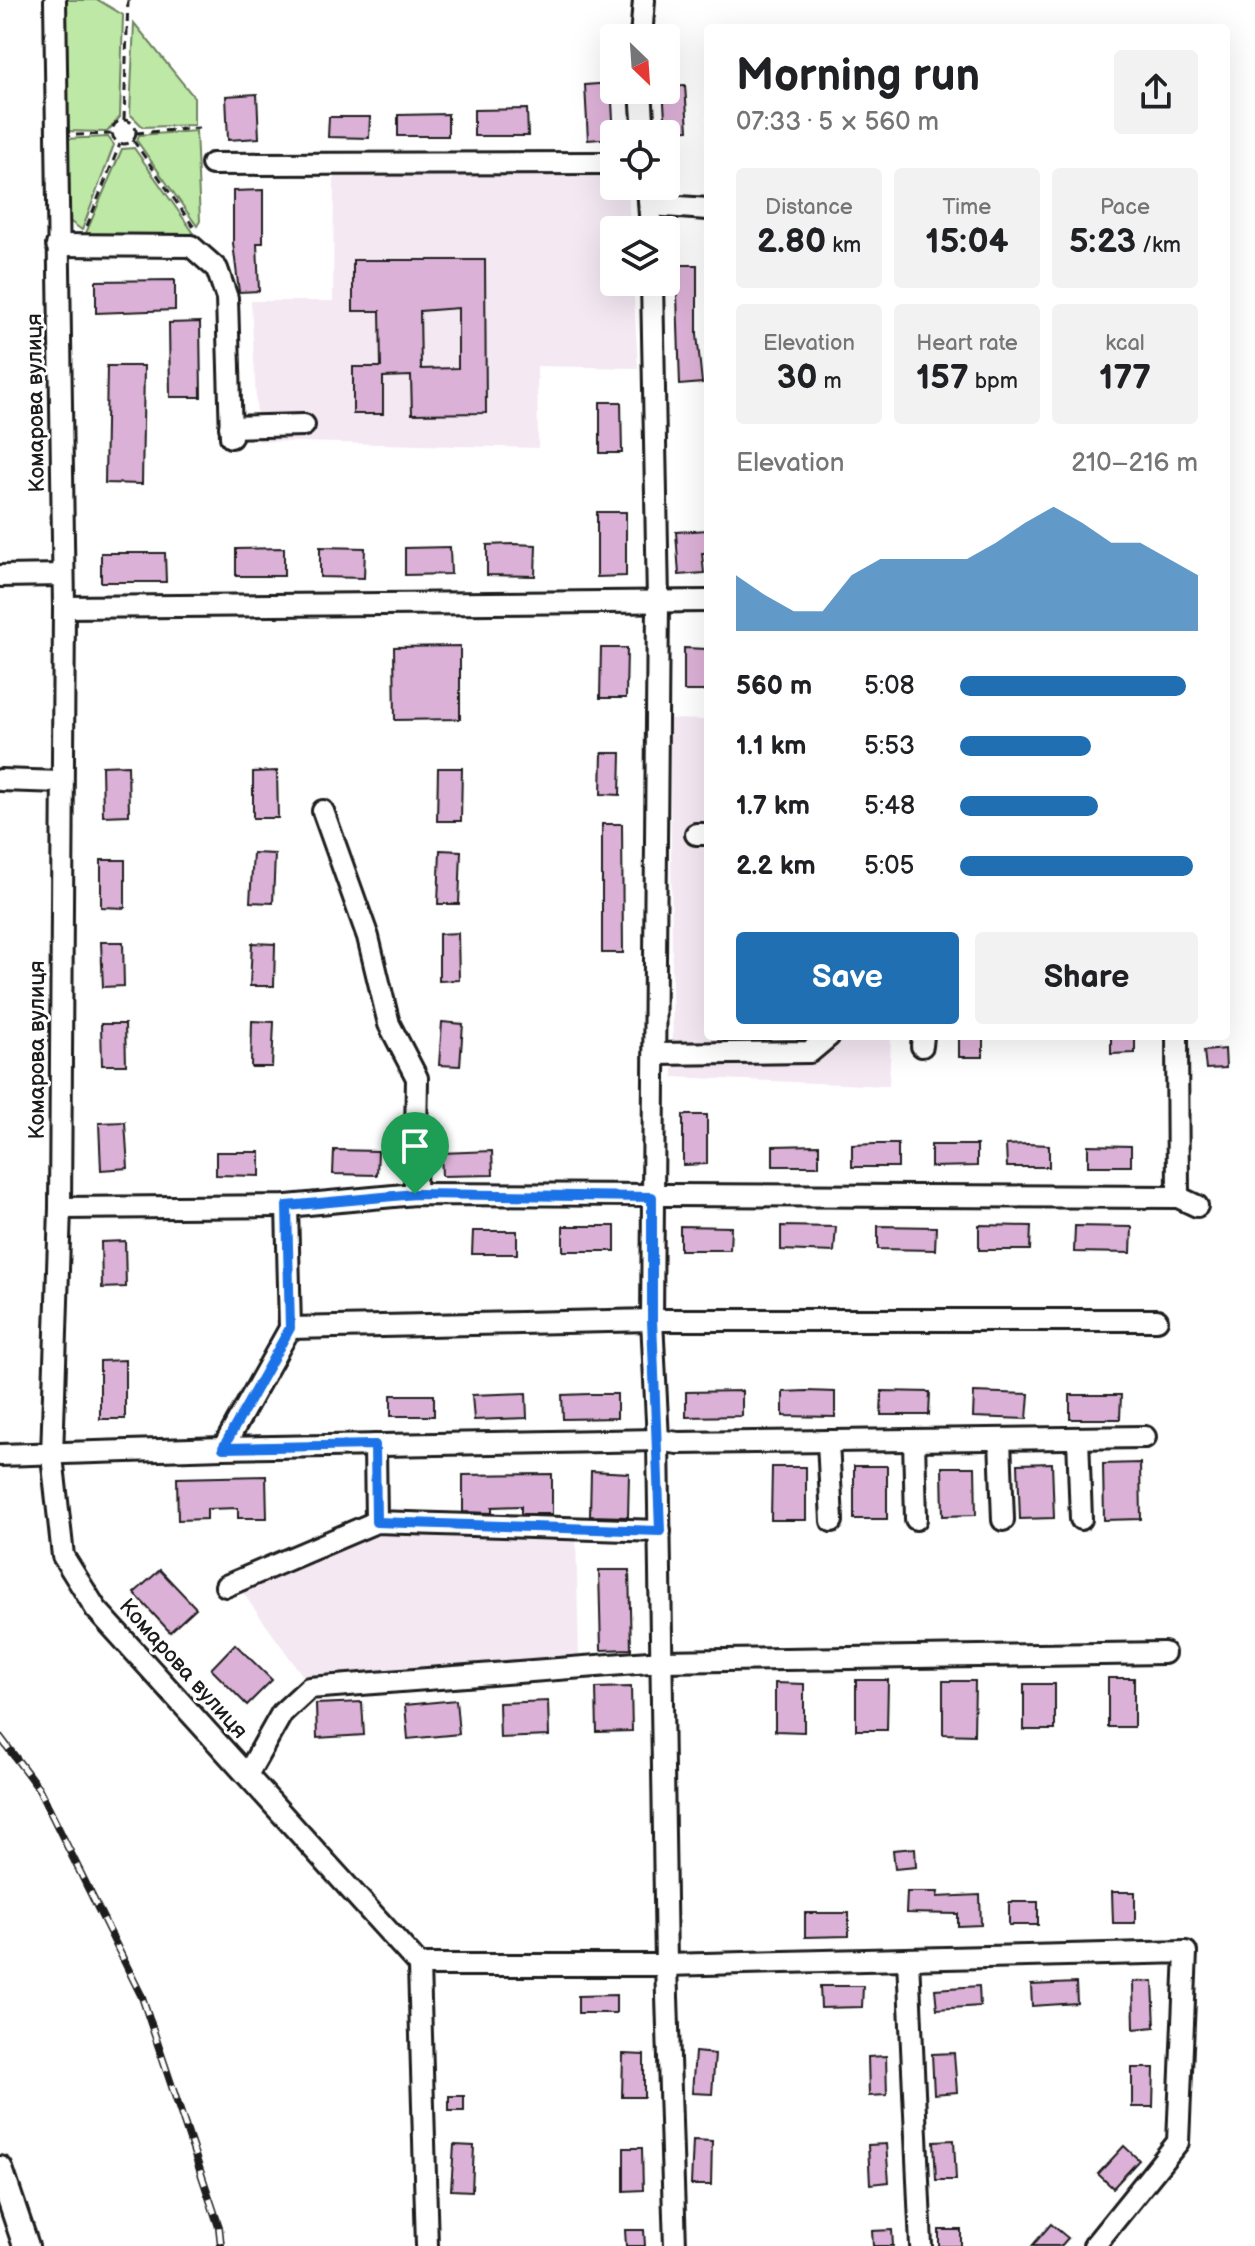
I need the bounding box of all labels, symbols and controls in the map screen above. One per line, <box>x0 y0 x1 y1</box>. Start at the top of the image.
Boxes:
north arrow <box>600 24 680 104</box>
map controls <box>600 24 680 296</box>
text: Morning run <box>736 50 980 103</box>
button: share <box>1114 50 1198 134</box>
text: 07:33 · 5 × 560 m <box>736 107 939 138</box>
button: locate <box>600 120 680 200</box>
text: Distance <box>765 194 853 221</box>
text: Time <box>943 194 991 221</box>
text: Pace <box>1100 194 1150 221</box>
button: layers <box>600 216 680 296</box>
text: 2.80 <box>757 221 826 262</box>
text: 15:04 <box>925 221 1009 262</box>
text: 5:23 <box>1069 221 1136 262</box>
text: km <box>826 232 861 259</box>
text: /km <box>1136 232 1181 259</box>
street label: Комарова вулиця <box>21 313 51 493</box>
text: Elevation <box>763 330 855 357</box>
text: Heart rate <box>916 330 1018 357</box>
text: kcal <box>1105 330 1145 357</box>
text: 30 <box>776 357 817 398</box>
text: 157 <box>916 357 969 398</box>
text: 177 <box>1099 357 1151 398</box>
text: m <box>817 368 842 395</box>
text: bpm <box>969 368 1018 395</box>
text: Elevation <box>736 448 844 479</box>
text: 210–216 m <box>1071 448 1198 479</box>
text: 560 m <box>736 671 812 702</box>
text: 5:08 <box>864 671 915 702</box>
text: 1.1 km <box>736 731 806 762</box>
text: 5:53 <box>864 731 915 762</box>
text: 1.7 km <box>736 791 810 822</box>
text: 5:48 <box>864 791 915 822</box>
text: 2.2 km <box>736 851 816 882</box>
text: 5:05 <box>864 851 914 882</box>
button: Save <box>736 932 959 1024</box>
button: Share <box>975 932 1198 1024</box>
street label: Комарова вулиця <box>24 960 51 1140</box>
pin <box>381 1112 449 1194</box>
icon: arrive <box>393 1124 437 1168</box>
street label: Комарова вулиця <box>113 1593 253 1745</box>

